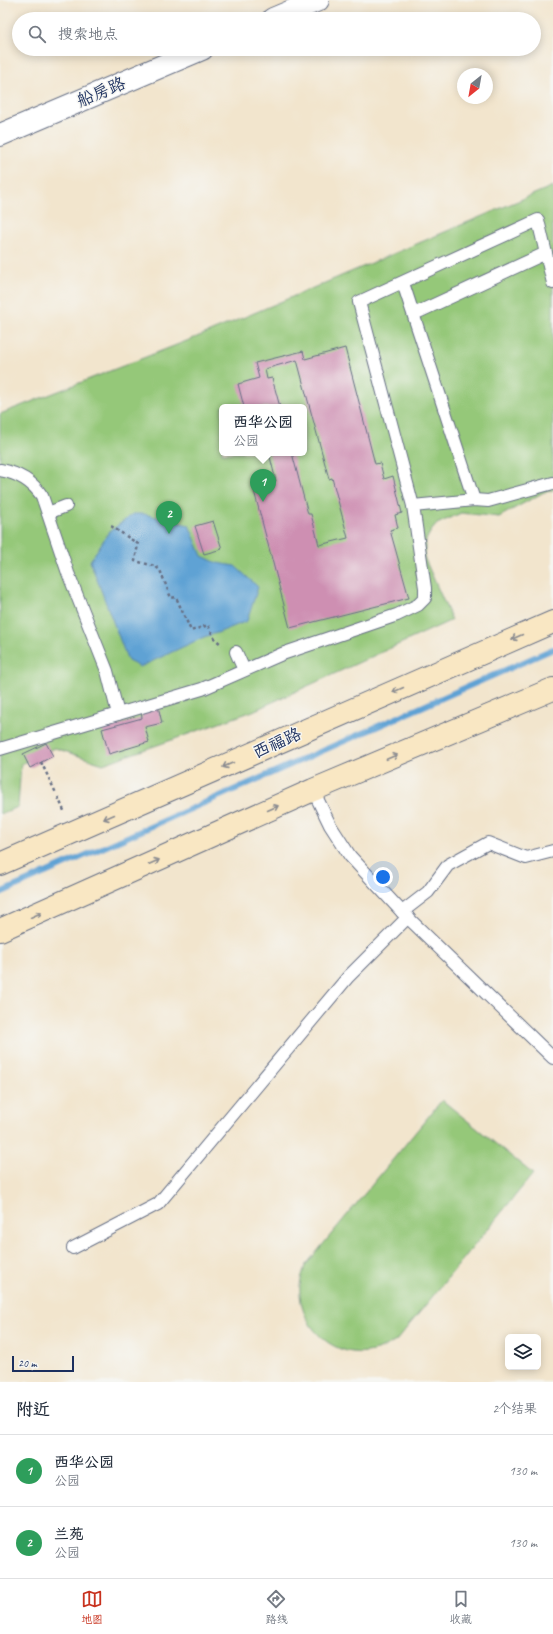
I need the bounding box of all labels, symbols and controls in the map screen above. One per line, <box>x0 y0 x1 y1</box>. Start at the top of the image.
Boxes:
search box <box>12 12 541 56</box>
icon: search <box>26 23 48 45</box>
text: 搜索地点 <box>58 25 118 44</box>
north arrow <box>457 68 493 104</box>
street label: 船房路 <box>73 72 129 112</box>
popup <box>219 404 307 456</box>
text: 西华公园 <box>233 413 293 432</box>
text: 公园 <box>233 433 259 449</box>
pin: 1 <box>250 469 276 502</box>
pin: 2 <box>156 501 182 534</box>
one-way arrow <box>512 634 524 641</box>
one-way arrow <box>393 686 405 694</box>
street label: 西福路 <box>249 723 305 763</box>
one-way arrow <box>386 753 398 760</box>
one-way arrow <box>222 761 234 769</box>
one-way arrow <box>267 804 279 812</box>
one-way arrow <box>103 813 115 821</box>
one-way arrow <box>148 857 160 865</box>
your location <box>373 867 393 887</box>
one-way arrow <box>29 910 41 918</box>
map controls <box>505 1334 541 1370</box>
button: layers <box>505 1334 541 1370</box>
scale bar <box>12 1354 74 1373</box>
text: 20 m <box>18 1356 37 1370</box>
text: 附近 <box>16 1399 50 1420</box>
text: 2个结果 <box>492 1401 537 1417</box>
text: 西华公园 <box>54 1453 114 1472</box>
text: 1 <box>26 1463 32 1479</box>
text: 130 m <box>509 1463 537 1479</box>
text: 公园 <box>54 1473 80 1489</box>
text: 兰苑 <box>54 1525 84 1544</box>
text: 2 <box>26 1535 32 1551</box>
text: 130 m <box>509 1535 537 1551</box>
text: 公园 <box>54 1545 80 1561</box>
tab: 地图 <box>81 1588 103 1626</box>
tab: 路线 <box>265 1588 287 1626</box>
tab: 收藏 <box>450 1588 472 1626</box>

